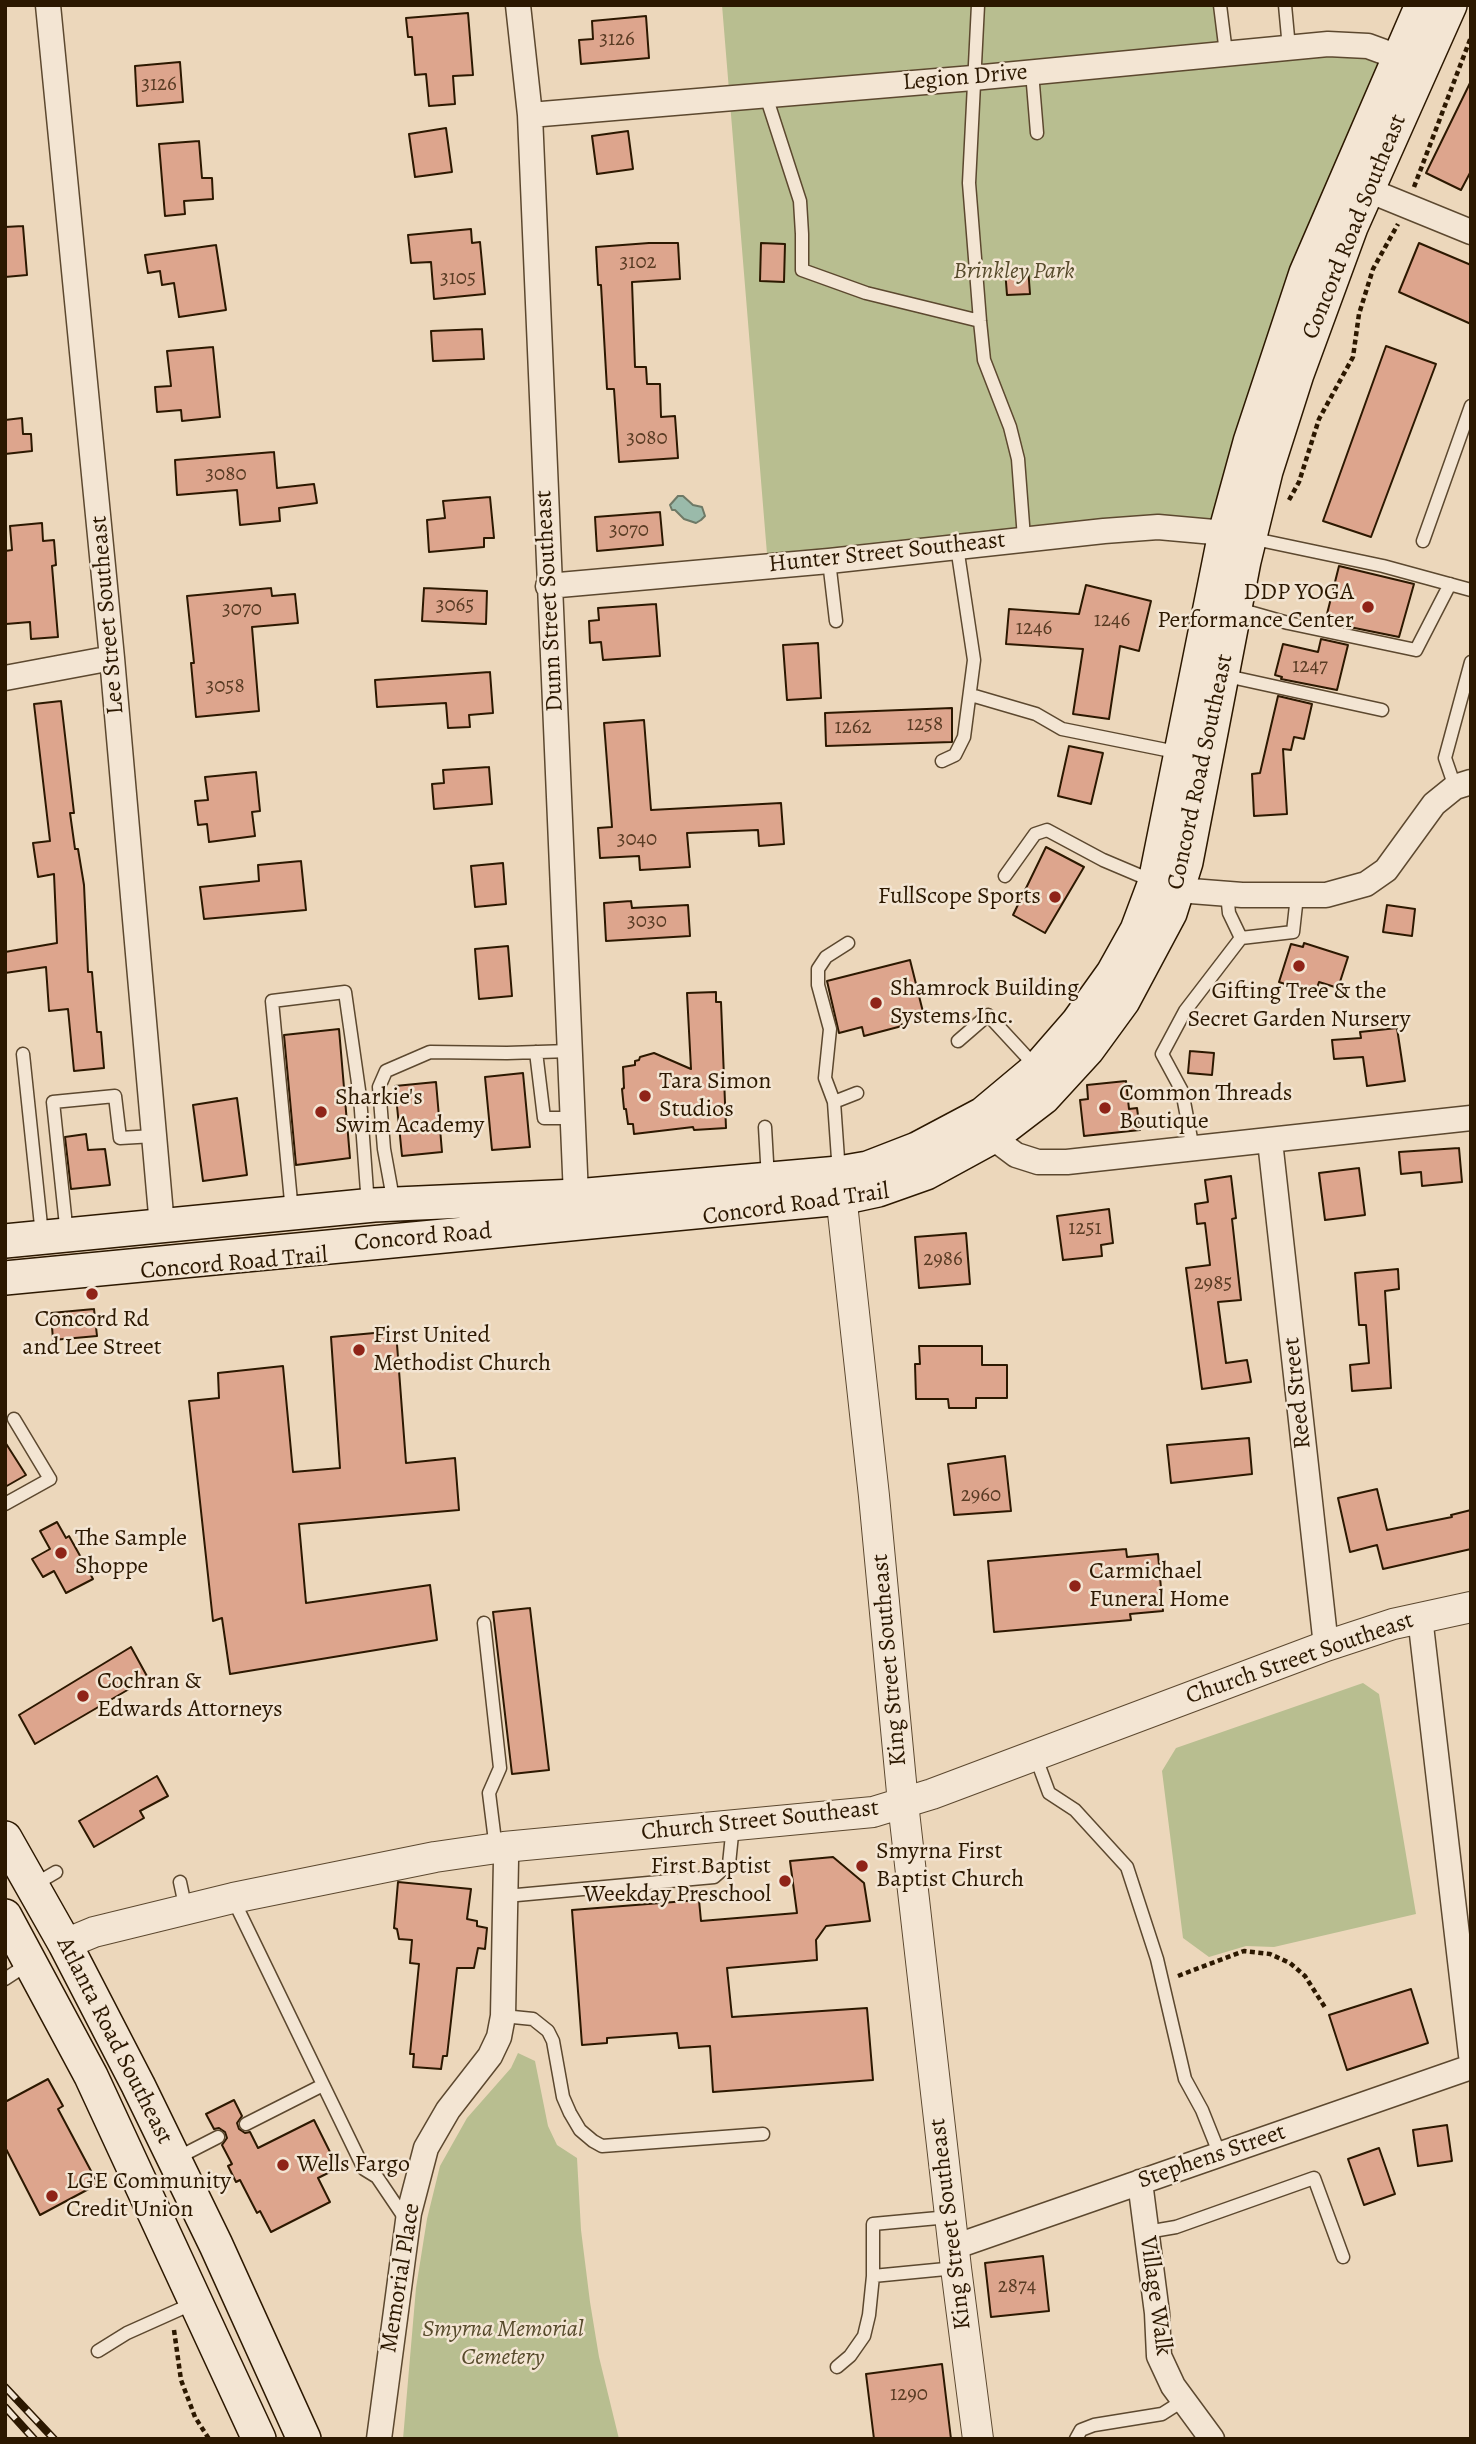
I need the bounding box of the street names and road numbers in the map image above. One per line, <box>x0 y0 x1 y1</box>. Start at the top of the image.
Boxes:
street label: Legion Drive <box>901 58 1029 98</box>
street label: Concord Road Southeast <box>1297 110 1413 344</box>
street label: Dunn Street Southeast <box>530 489 570 713</box>
street label: Lee Street Southeast <box>85 514 131 716</box>
street label: Hunter Street Southeast <box>767 526 1007 580</box>
street label: Concord Road Southeast <box>1162 652 1240 892</box>
street label: Concord Road Trail <box>701 1178 891 1232</box>
street label: Concord Road <box>353 1218 493 1258</box>
street label: Concord Road Trail <box>139 1241 329 1287</box>
street label: Reed Street <box>1278 1336 1318 1450</box>
street label: King Street Southeast <box>866 1553 914 1767</box>
street label: Church Street Southeast <box>1182 1607 1418 1711</box>
street label: Church Street Southeast <box>640 1794 880 1848</box>
street label: Atlanta Road Southeast <box>49 1933 179 2149</box>
street label: King Street Southeast <box>924 2117 978 2331</box>
street label: Stephens Street <box>1134 2118 1290 2196</box>
street label: Memorial Place <box>375 2201 427 2355</box>
street label: Village Walk <box>1132 2234 1178 2358</box>

